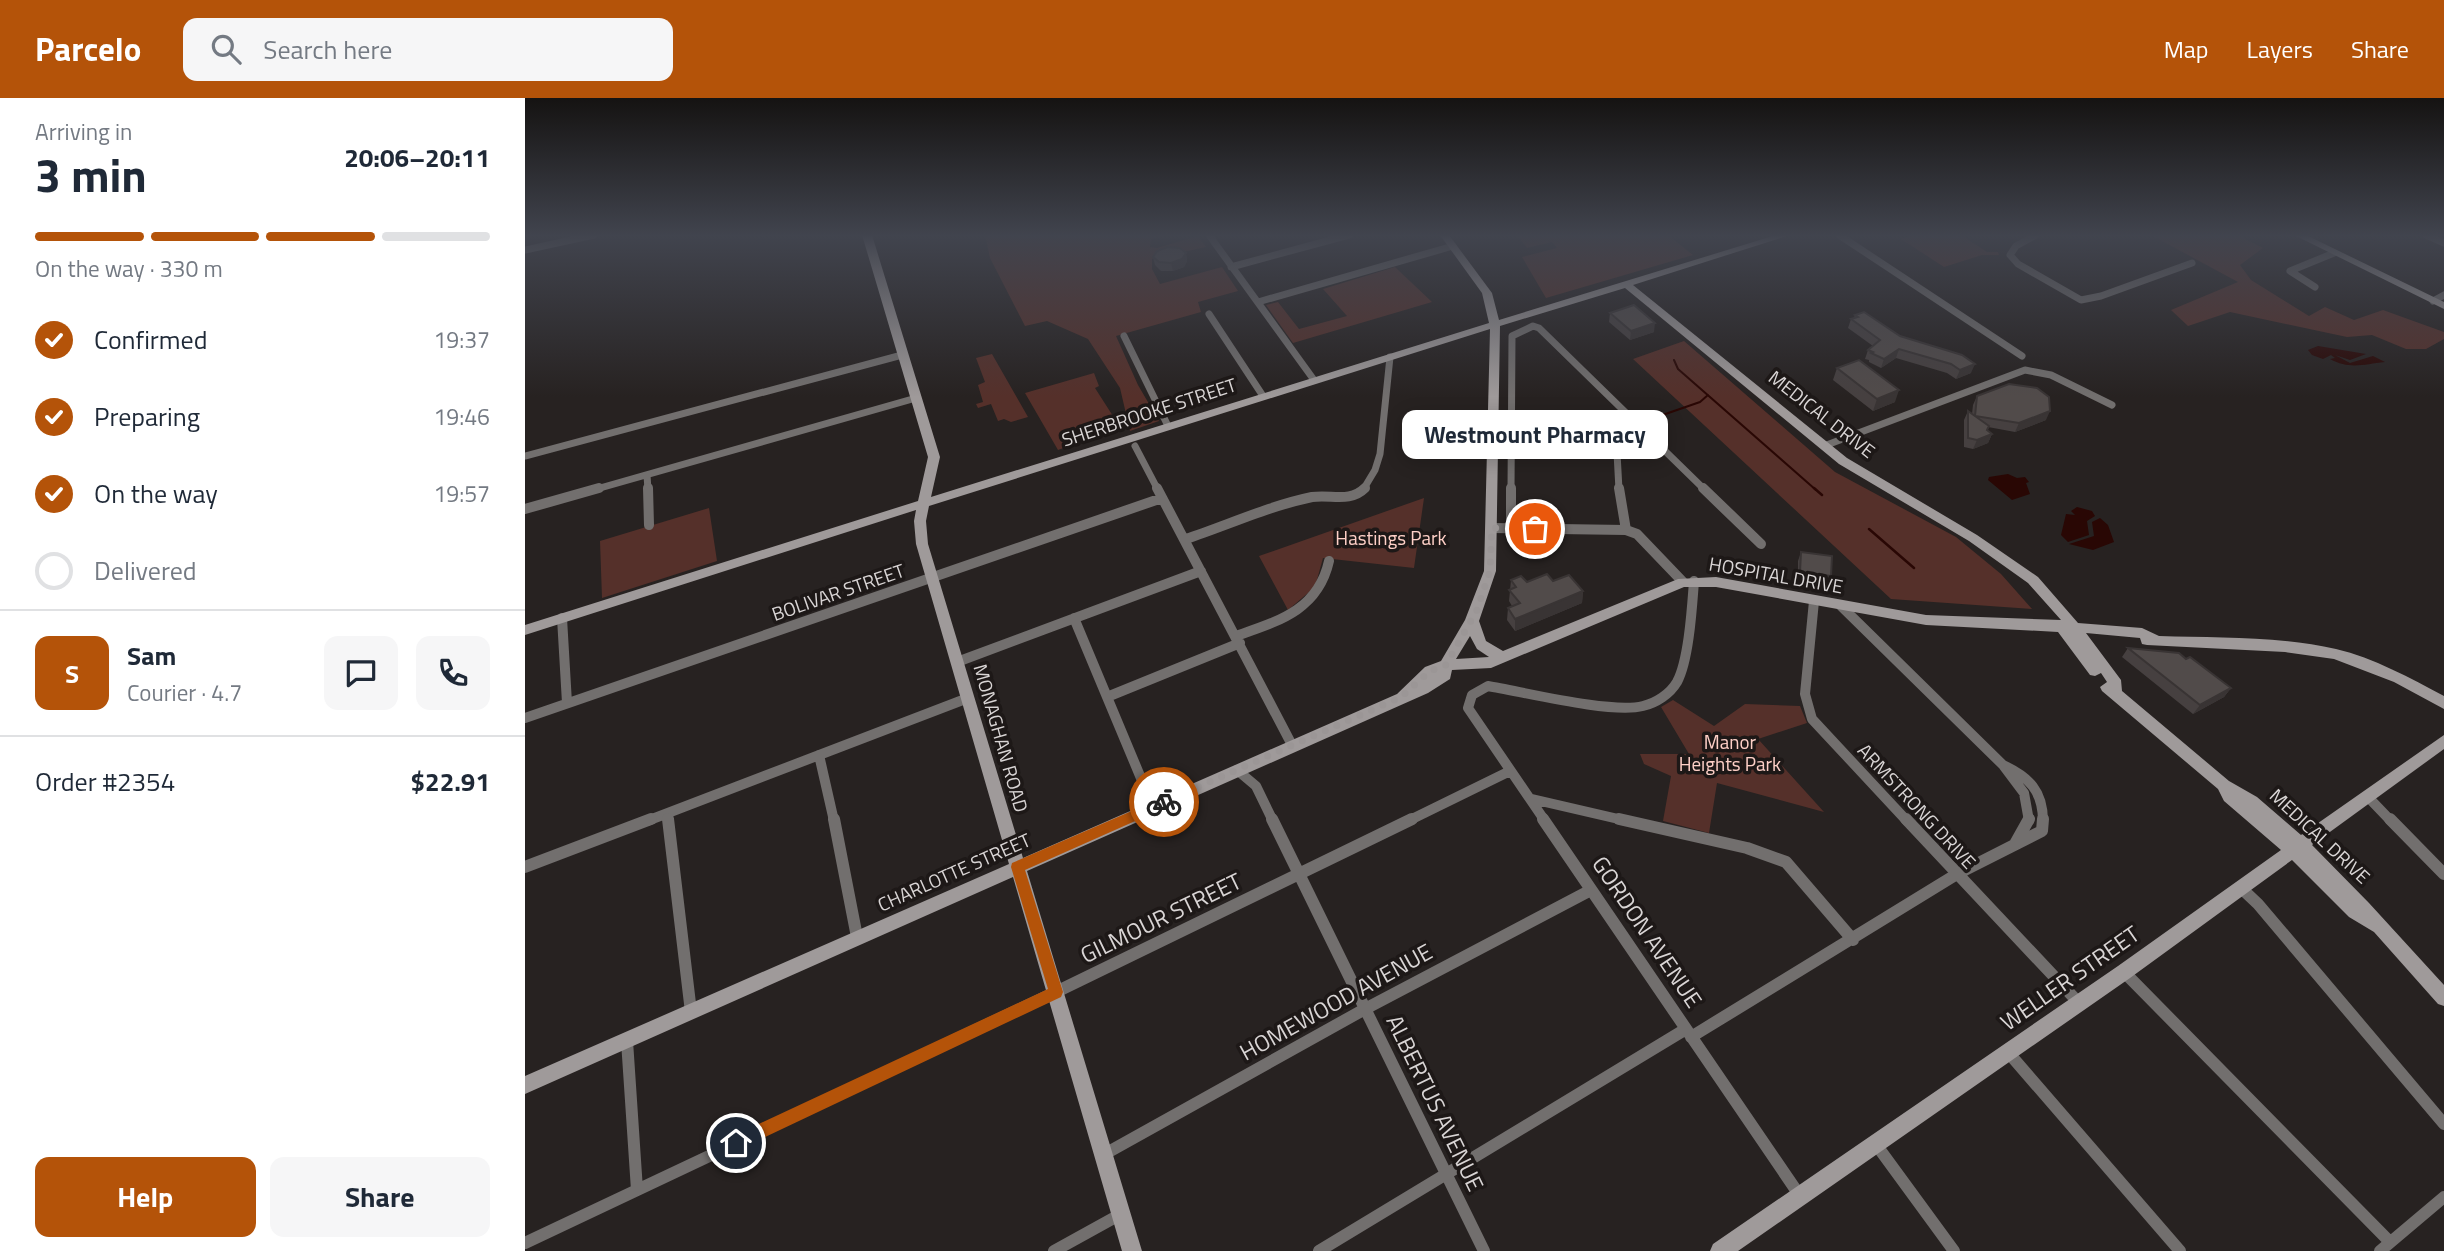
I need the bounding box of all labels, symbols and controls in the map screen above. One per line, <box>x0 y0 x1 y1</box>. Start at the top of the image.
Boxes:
search box <box>183 18 673 81</box>
text: Parcelo <box>35 24 141 74</box>
icon: search <box>207 30 245 68</box>
text: Search here <box>263 30 392 69</box>
text: Map <box>2164 31 2209 67</box>
text: Layers <box>2247 31 2313 67</box>
text: Share <box>2351 31 2409 67</box>
text: Arriving in <box>35 114 132 149</box>
text: 20:06–20:11 <box>344 138 490 177</box>
text: 3 min <box>35 140 147 210</box>
text: On the way · 330 m <box>35 251 223 286</box>
text: Confirmed <box>94 320 208 359</box>
icon: check <box>35 321 73 359</box>
text: 19:37 <box>433 322 490 357</box>
street label: MEDICAL DRIVE <box>1763 363 1882 465</box>
street label: SHERBROOKE STREET <box>1058 370 1240 453</box>
text: Preparing <box>94 397 200 436</box>
icon: check <box>35 398 73 436</box>
text: 19:46 <box>433 399 490 434</box>
callout: Westmount Pharmacy <box>1402 410 1668 459</box>
text: Westmount Pharmacy <box>1424 417 1646 452</box>
text: On the way <box>94 474 218 513</box>
icon: check <box>35 475 73 513</box>
text: 19:57 <box>433 476 490 511</box>
pin <box>1505 499 1565 559</box>
icon: bag <box>1516 510 1554 548</box>
park label: Hastings Park <box>1335 523 1447 552</box>
street label: HOSPITAL DRIVE <box>1707 548 1845 601</box>
text: Delivered <box>94 551 197 590</box>
street label: BOLIVAR STREET <box>768 555 908 628</box>
text: Sam <box>127 636 176 675</box>
button: chat <box>324 636 398 710</box>
button: phone <box>416 636 490 710</box>
text: S <box>65 654 79 693</box>
street label: MONAGHAN ROAD <box>966 660 1036 815</box>
text: Courier · 4.7 <box>127 675 242 710</box>
park label: Manor Heights Park <box>1679 727 1781 778</box>
street label: ARMSTRONG DRIVE <box>1851 736 1983 875</box>
text: Order #2354 <box>35 762 175 801</box>
text: $22.91 <box>411 762 490 801</box>
courier <box>1129 767 1199 837</box>
street label: MEDICAL DRIVE <box>2263 781 2377 890</box>
icon: bike <box>1145 783 1183 821</box>
street label: CHARLOTTE STREET <box>873 825 1035 918</box>
street label: GORDON AVENUE <box>1584 849 1711 1015</box>
street label: GILMOUR STREET <box>1074 863 1247 972</box>
street label: WELLER STREET <box>1993 916 2147 1039</box>
street label: HOMEWOOD AVENUE <box>1233 934 1439 1069</box>
street label: ALBERTUS AVENUE <box>1378 1009 1493 1197</box>
pin <box>706 1113 766 1173</box>
icon: home <box>717 1124 755 1162</box>
button: Help <box>35 1157 256 1237</box>
button: Share <box>270 1157 490 1237</box>

